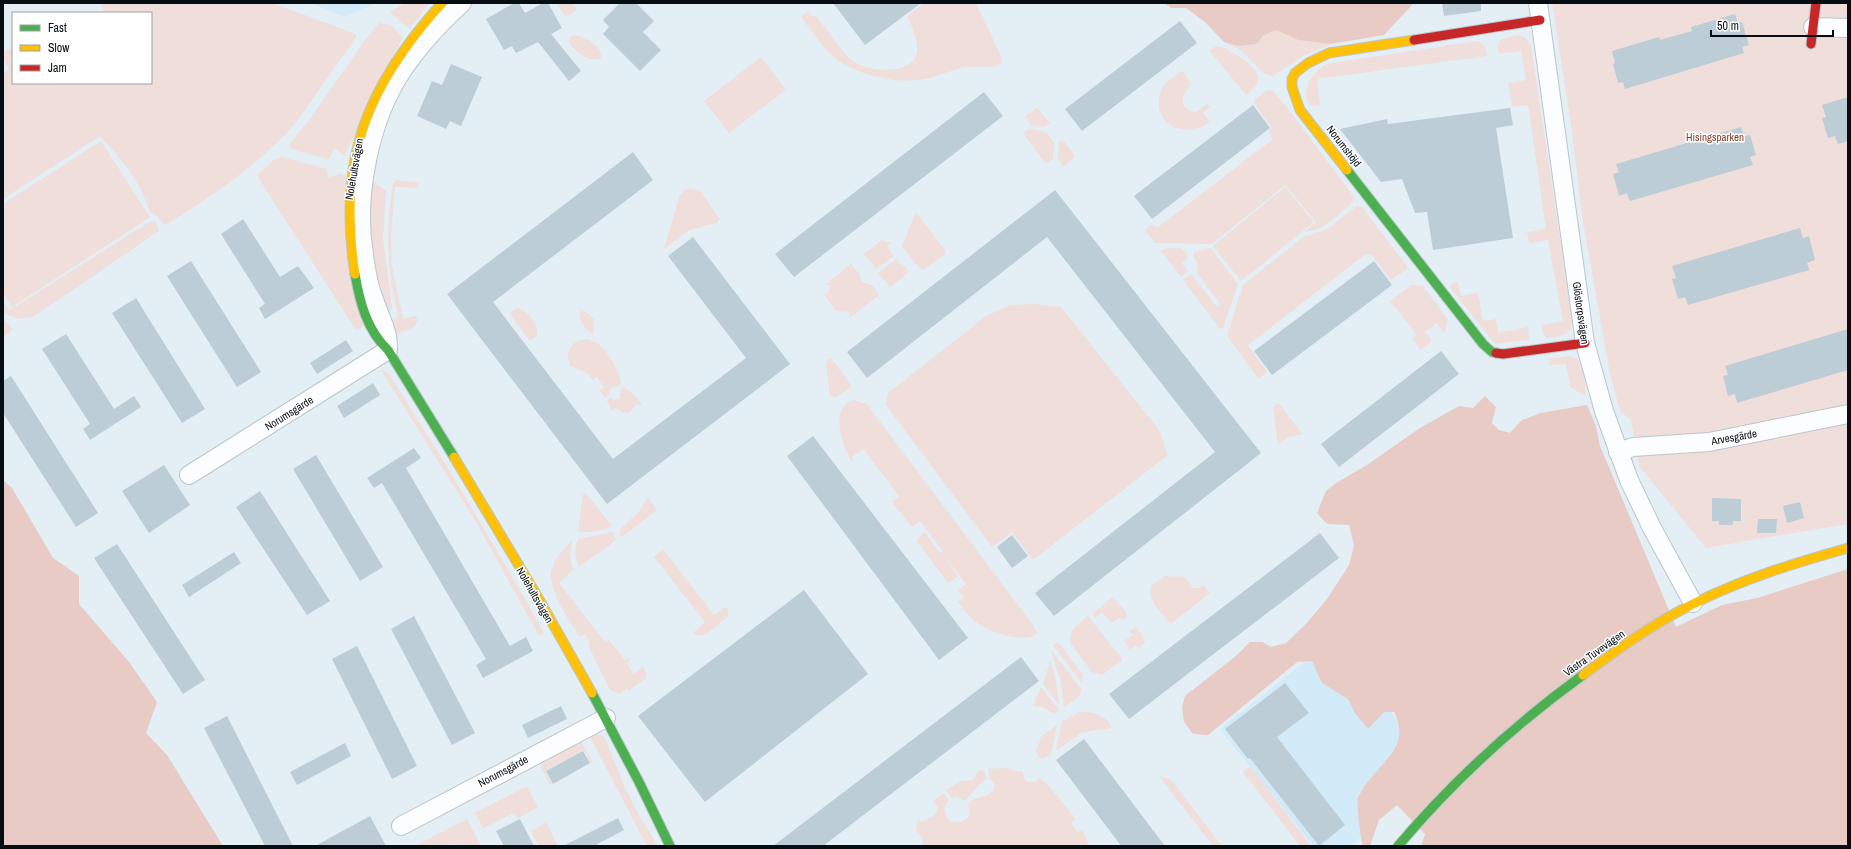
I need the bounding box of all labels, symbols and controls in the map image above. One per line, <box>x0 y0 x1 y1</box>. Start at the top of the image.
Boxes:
legend <box>12 12 152 84</box>
scale bar <box>1711 12 1833 38</box>
text: 50 m <box>1717 18 1739 34</box>
text: Fast <box>48 20 67 36</box>
text: Slow <box>48 40 70 56</box>
text: Jam <box>48 60 67 76</box>
street label: Norumshöjd <box>1324 123 1364 169</box>
park label: Hisingsparken <box>1686 130 1744 144</box>
street label: Nolehultsvägen <box>342 137 366 201</box>
street label: Glöstorpsvägen <box>1570 281 1592 345</box>
street label: Norumsgärde <box>262 393 316 433</box>
street label: Arvesgärde <box>1709 426 1758 448</box>
street label: Nolehultsvägen <box>513 565 557 625</box>
street label: Västra Tuvevägen <box>1561 627 1627 679</box>
street label: Norumsgärde <box>476 752 530 790</box>

